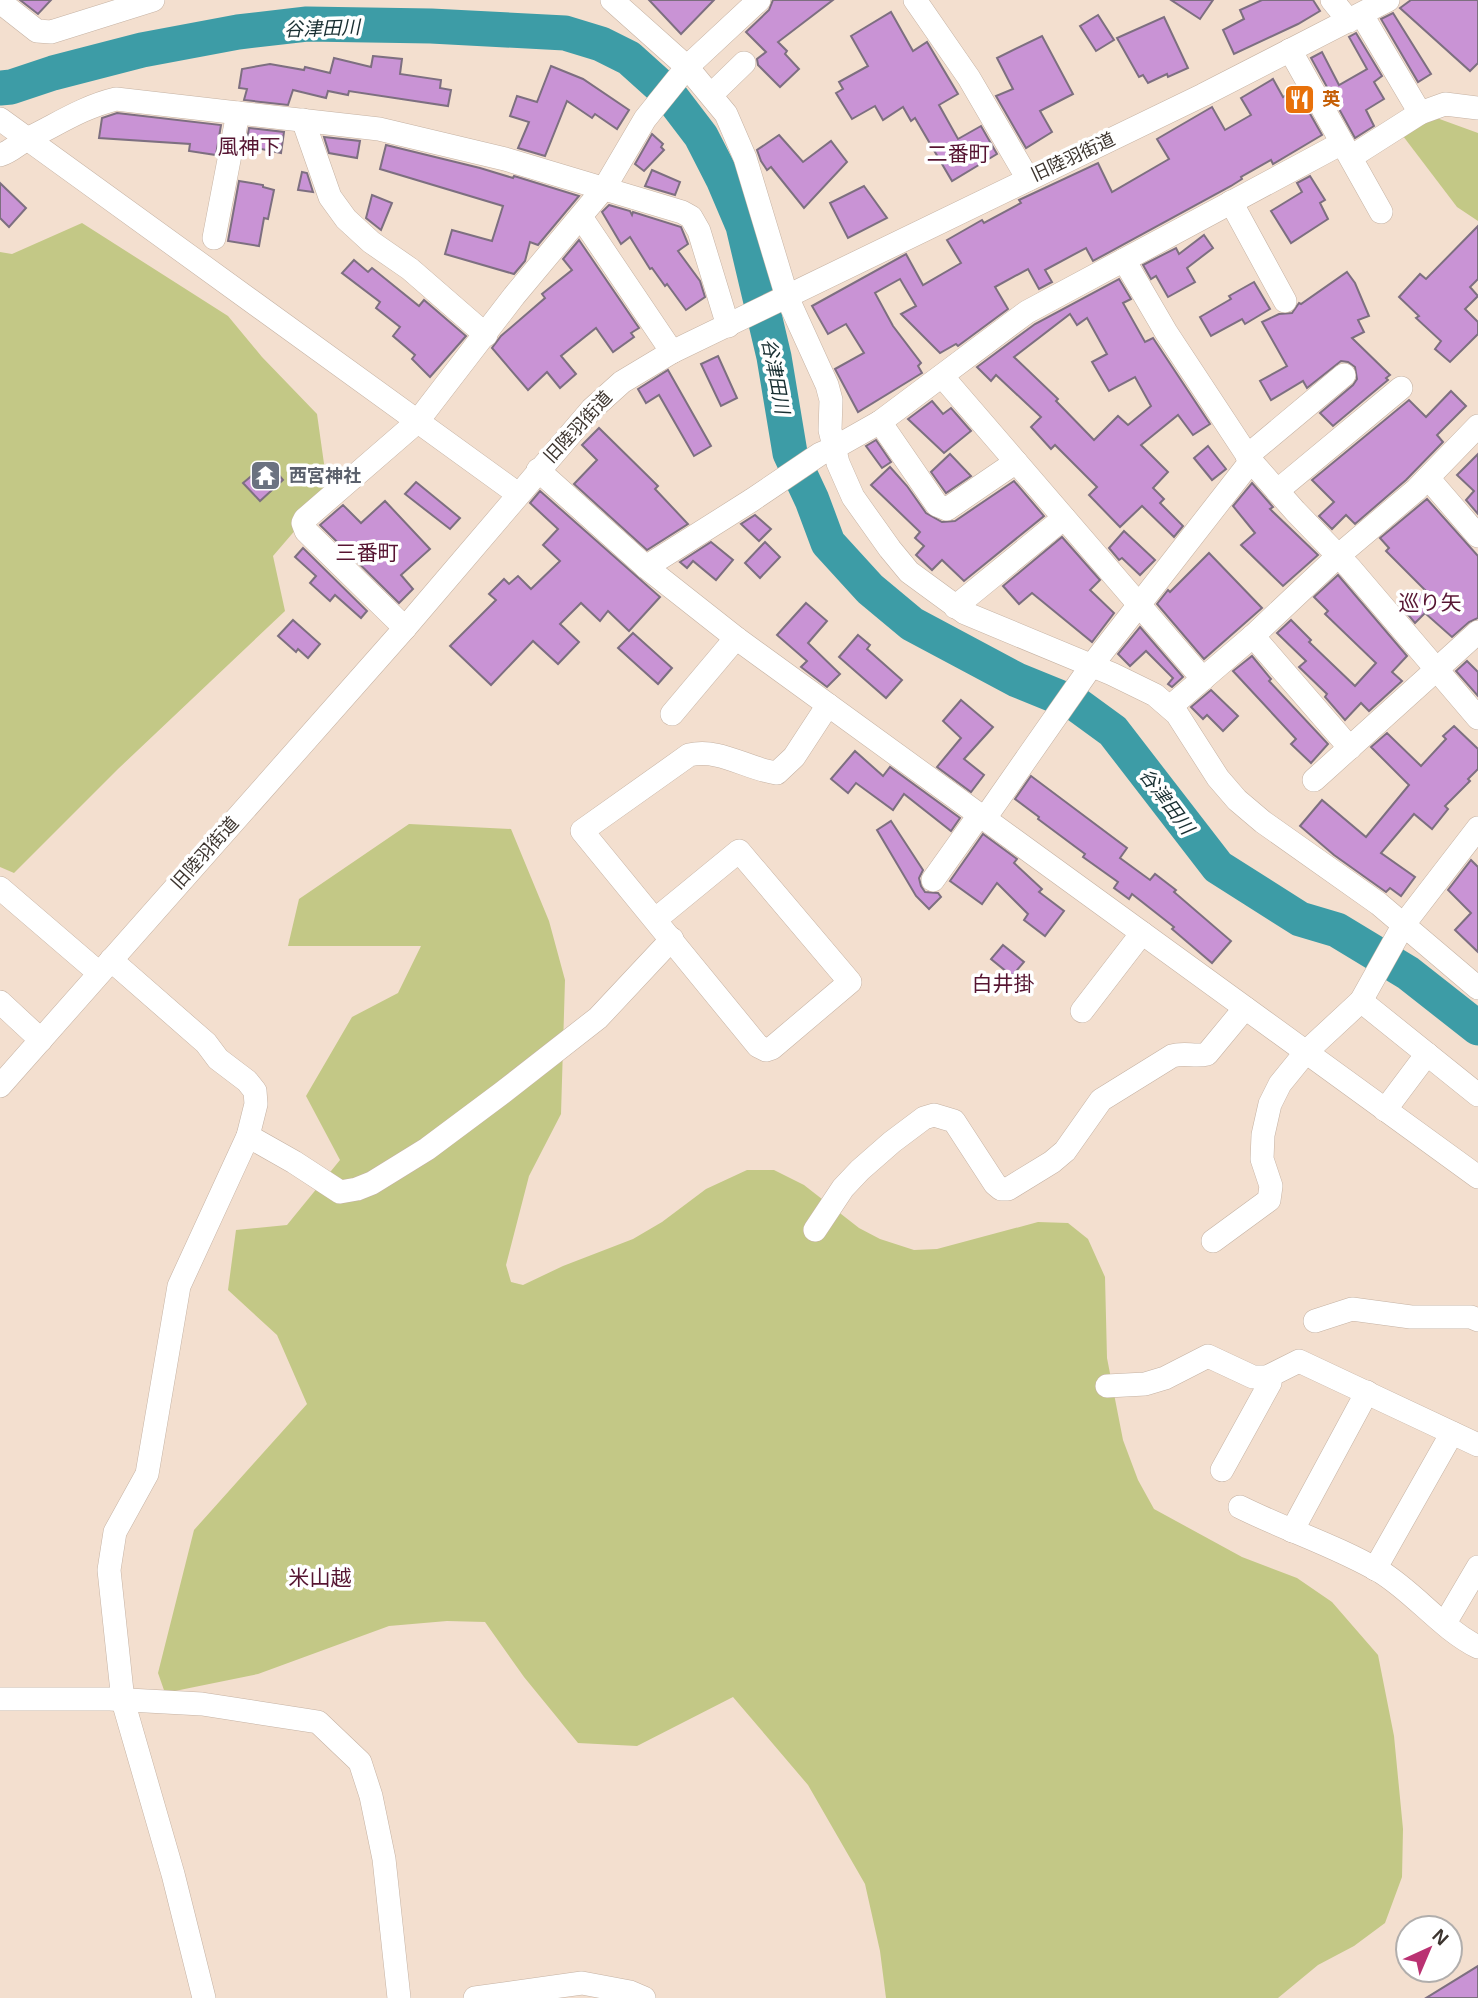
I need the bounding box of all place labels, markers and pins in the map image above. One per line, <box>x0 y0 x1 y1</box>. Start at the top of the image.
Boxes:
restaurant icon: 英 <box>1282 82 1316 116</box>
place label: 英 <box>1322 89 1340 109</box>
temple icon: 西宮神社 <box>249 459 283 493</box>
place label: 西宮神社 <box>289 466 361 486</box>

